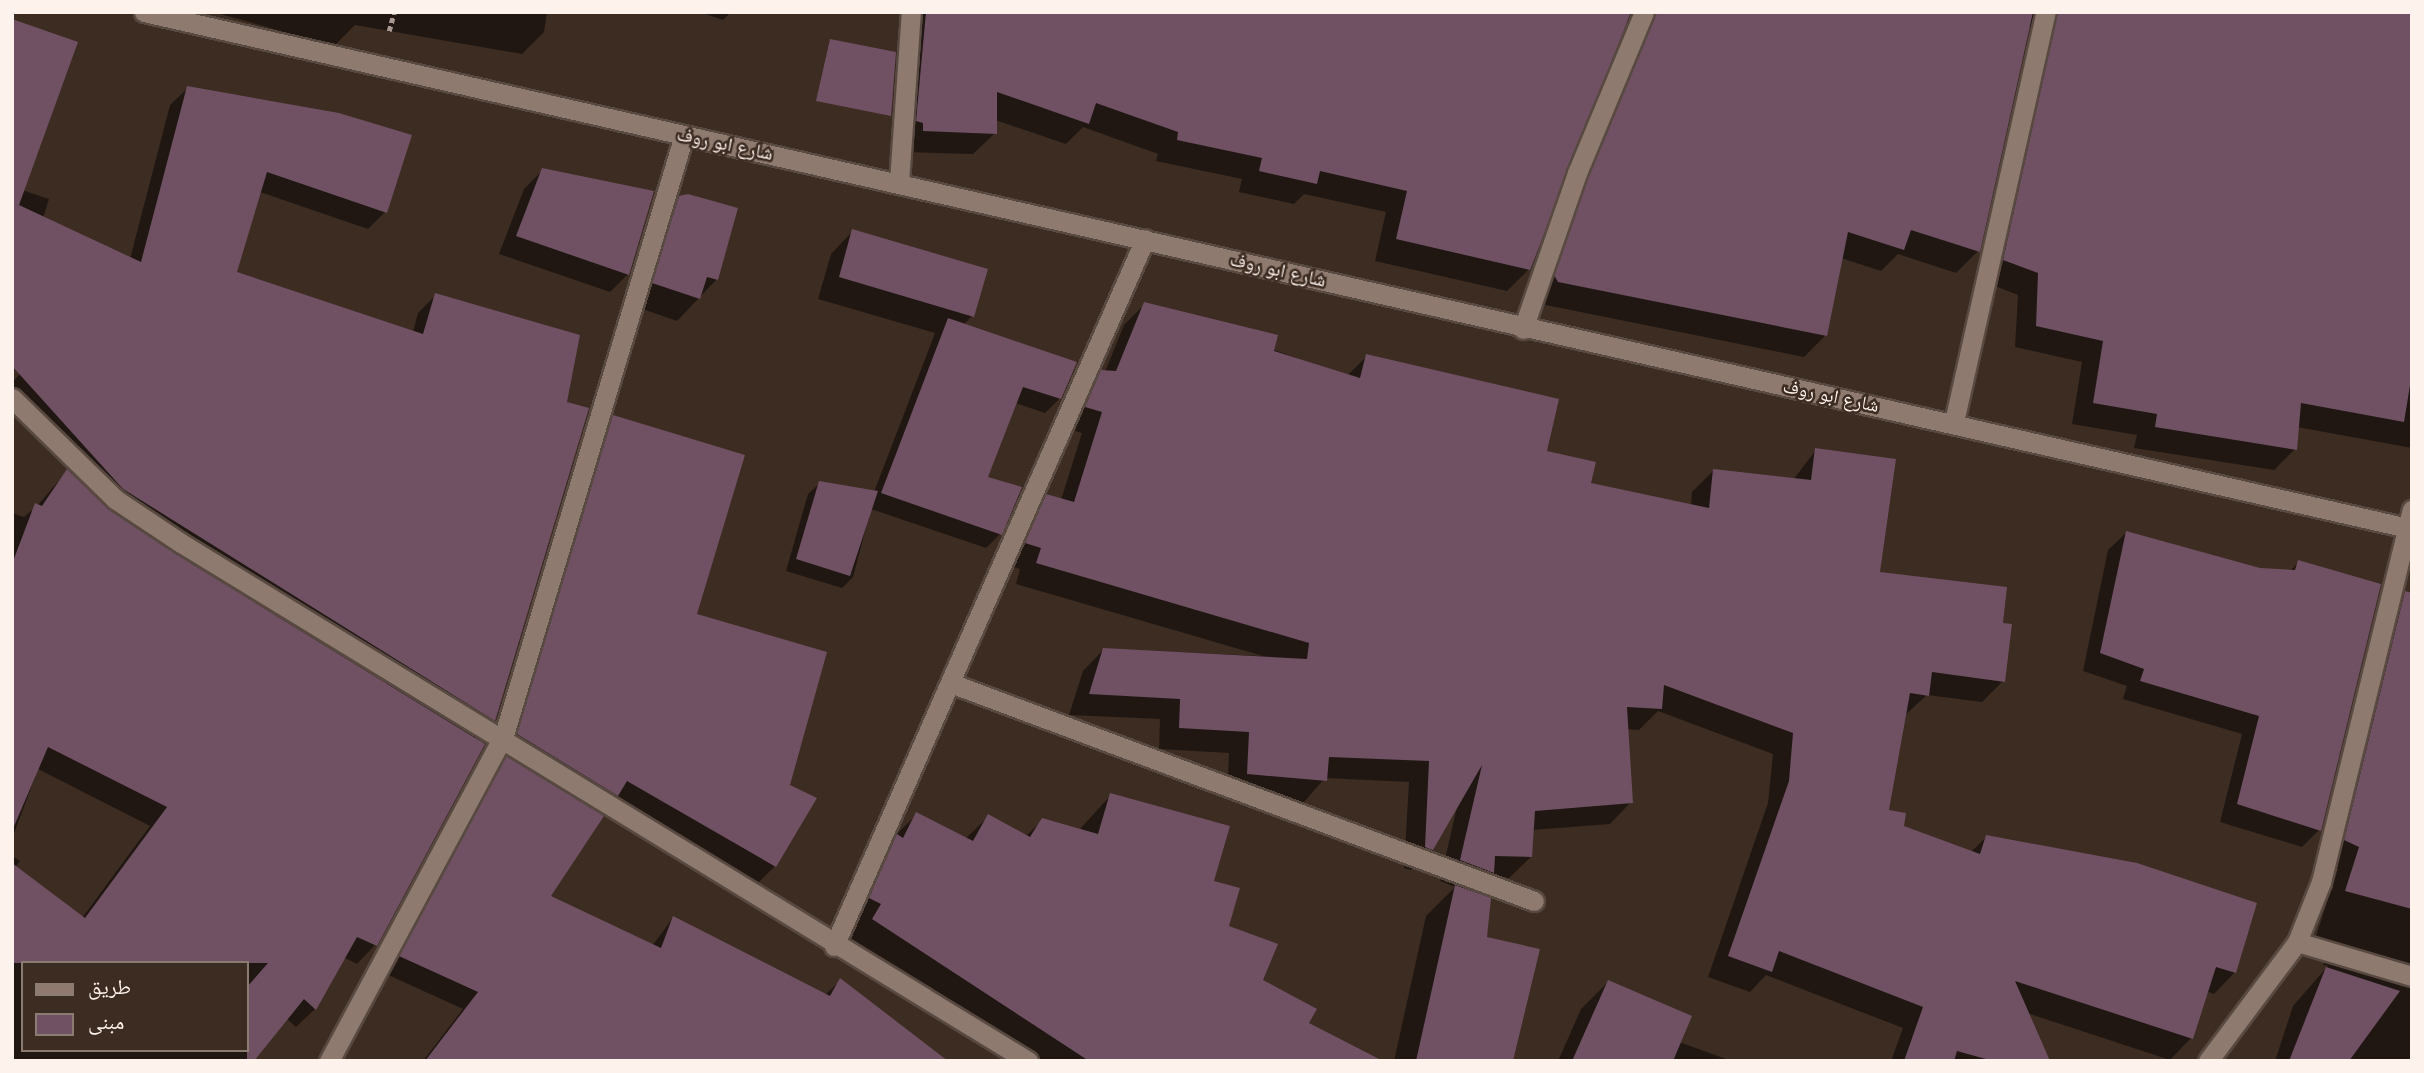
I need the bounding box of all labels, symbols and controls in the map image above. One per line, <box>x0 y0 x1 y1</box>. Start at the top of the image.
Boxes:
street label: شارع ابو روف <box>675 123 775 165</box>
street label: شارع ابو روف <box>1228 248 1328 292</box>
street label: شارع ابو روف <box>1781 375 1881 417</box>
legend <box>21 961 248 1052</box>
text: طريق <box>88 974 131 999</box>
text: مبنى <box>88 1009 124 1034</box>

